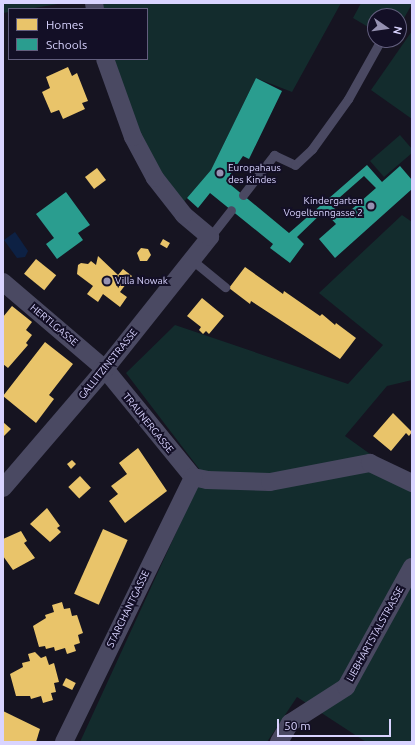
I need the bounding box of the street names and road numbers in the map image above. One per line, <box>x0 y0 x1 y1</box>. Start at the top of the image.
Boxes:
street label: HERTLGASSE <box>28 302 80 348</box>
street label: GALLITZINSTRASSE <box>76 326 140 402</box>
street label: TRAUNERGASSE <box>120 391 176 455</box>
street label: STARCHANTGASSE <box>104 568 152 650</box>
street label: LIEBHARTSTALSTRASSE <box>344 584 406 684</box>

